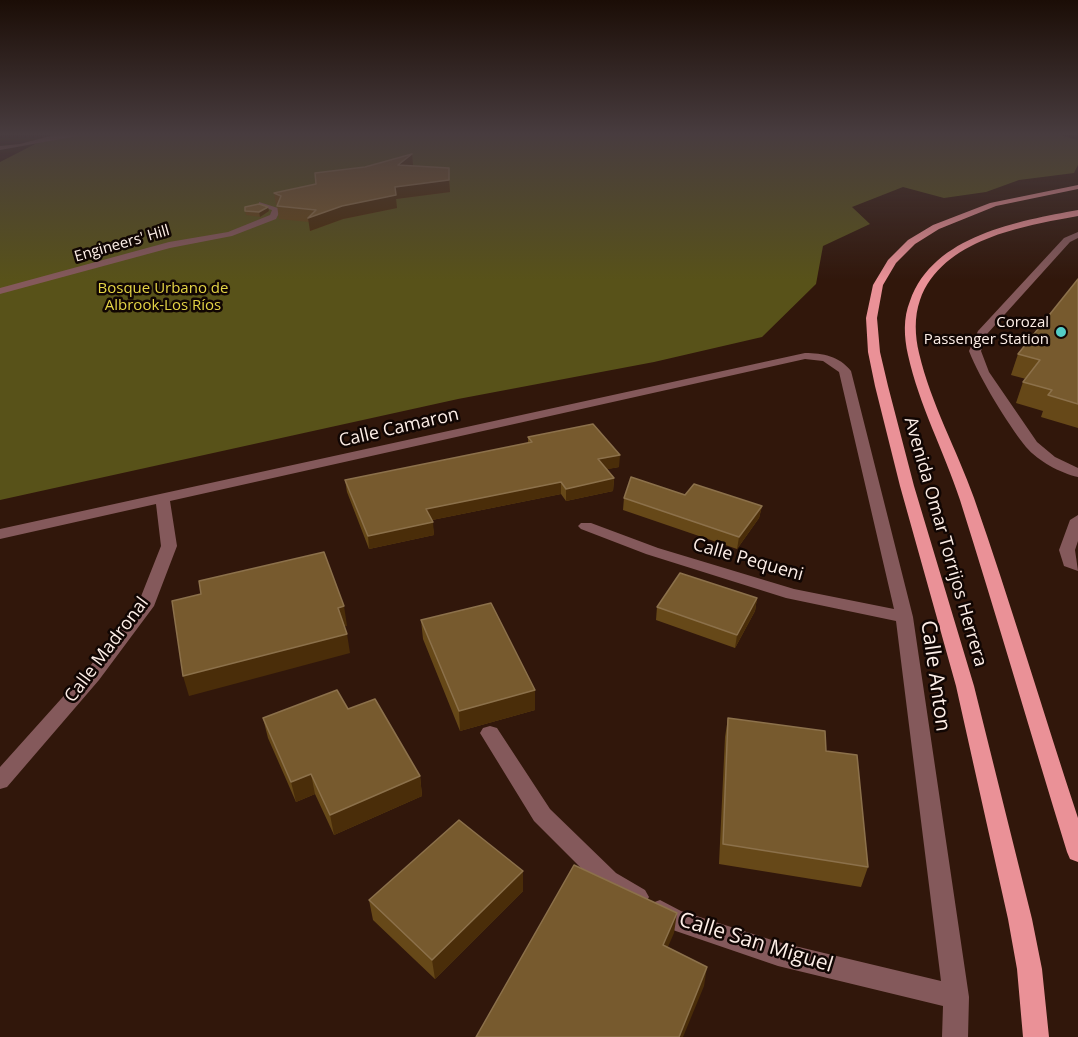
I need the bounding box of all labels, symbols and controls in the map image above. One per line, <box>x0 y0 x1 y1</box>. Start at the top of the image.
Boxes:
street label: Engineers' Hill <box>72 222 172 266</box>
park label: Bosque Urbano de Albrook-Los Ríos <box>98 280 228 315</box>
place label: Corozal Passenger Station <box>924 314 1049 349</box>
marker: Corozal Passenger Station <box>1054 325 1068 339</box>
street label: Calle Camaron <box>337 404 461 452</box>
street label: Avenida Omar Torrijos Herrera <box>899 415 991 669</box>
street label: Calle Pequeni <box>690 534 806 586</box>
street label: Calle Madronal <box>60 593 154 707</box>
street label: Calle Anton <box>915 619 955 733</box>
street label: Calle San Miguel <box>676 908 836 978</box>

